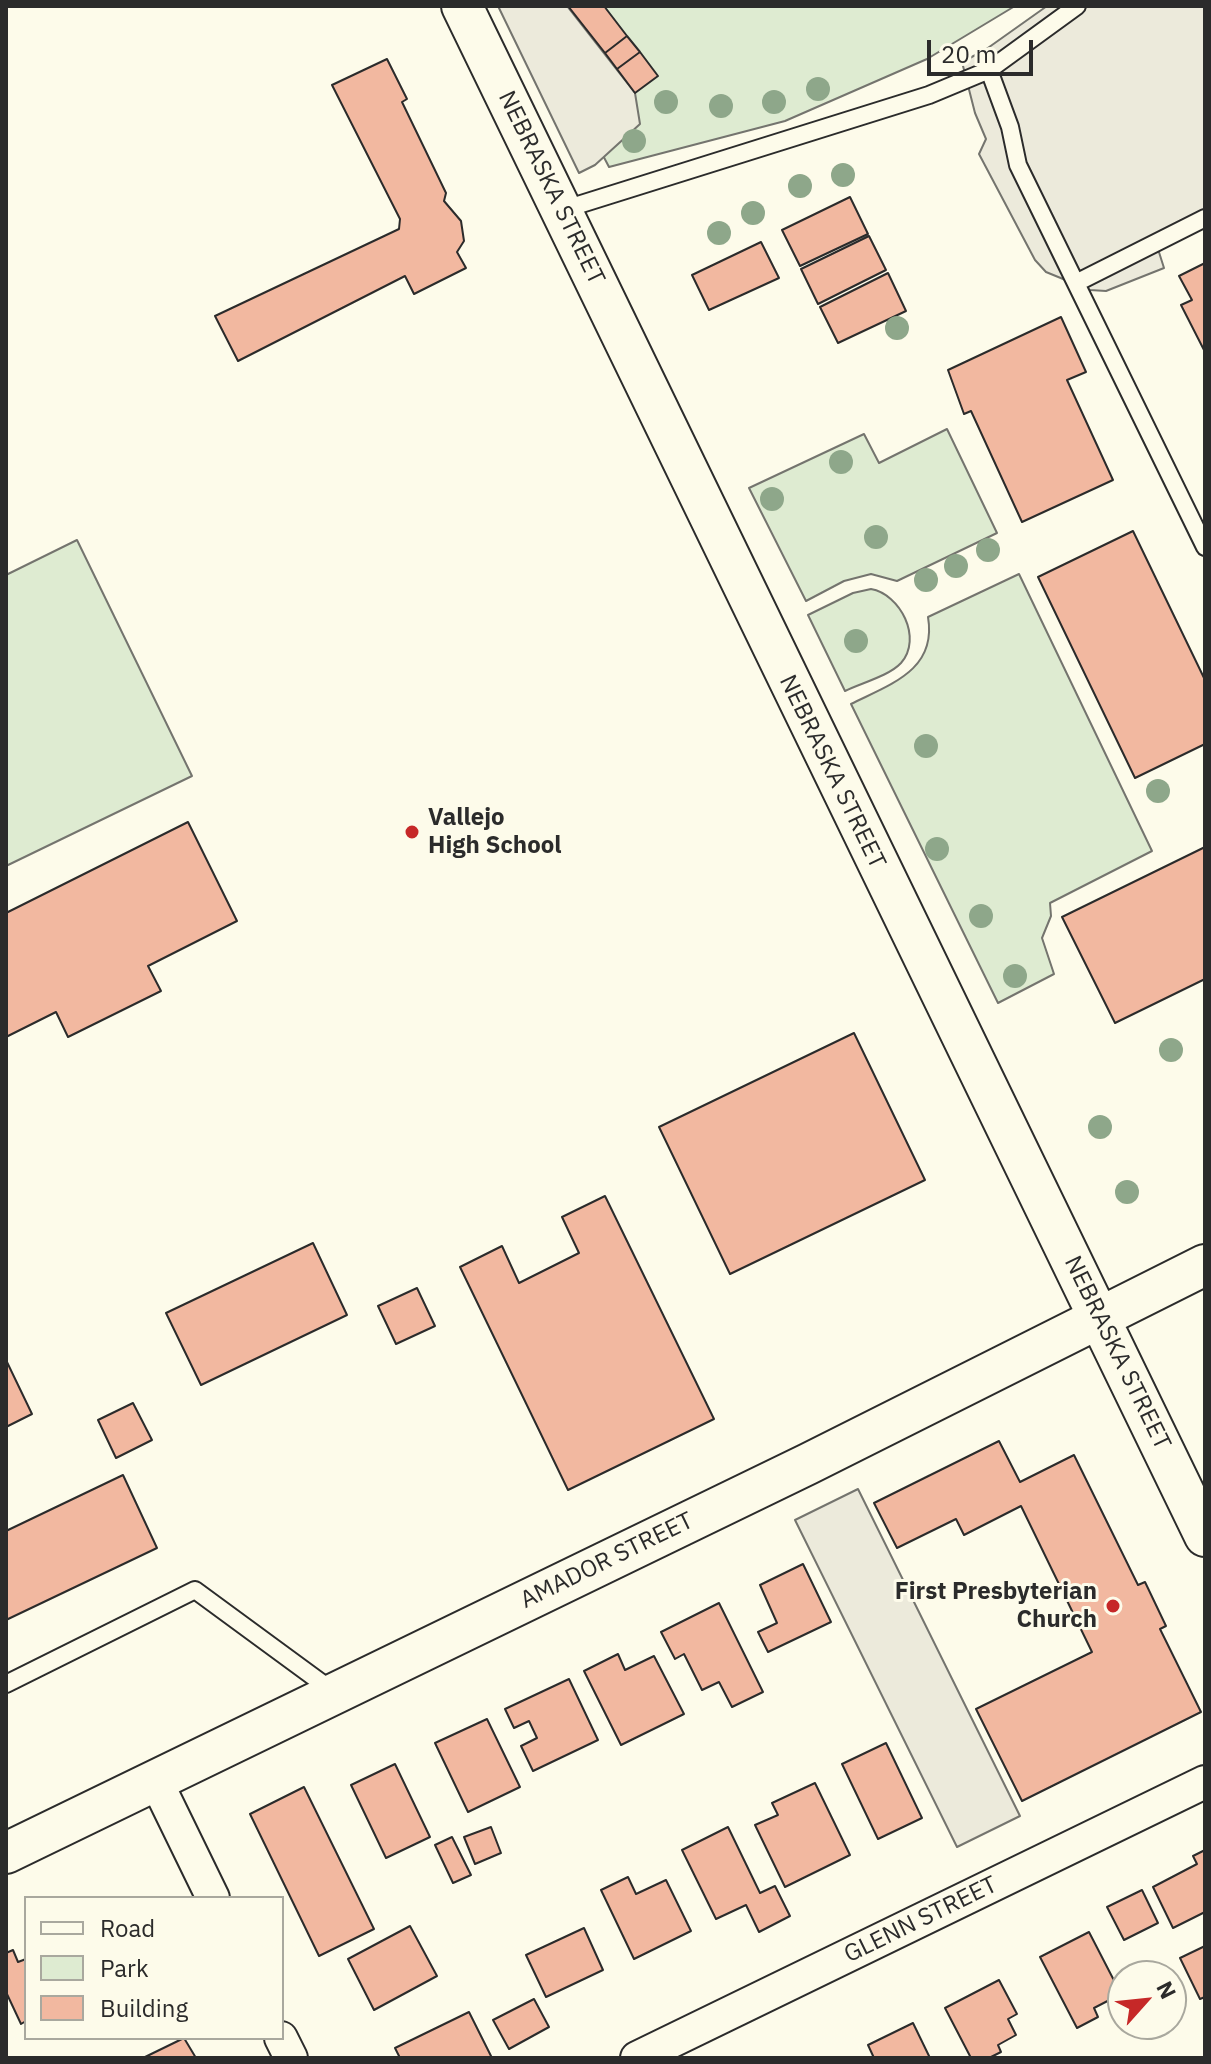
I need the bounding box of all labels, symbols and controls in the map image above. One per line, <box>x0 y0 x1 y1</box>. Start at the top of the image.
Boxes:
scale bar <box>931 24 1037 74</box>
text: 20 m <box>941 38 996 70</box>
street label: NEBRASKA STREET <box>492 86 610 290</box>
street label: NEBRASKA STREET <box>773 670 891 874</box>
place label: Vallejo High School <box>428 804 561 860</box>
marker: Vallejo High School <box>403 823 421 841</box>
street label: NEBRASKA STREET <box>1058 1251 1176 1455</box>
street label: AMADOR STREET <box>516 1507 698 1615</box>
place label: First Presbyterian Church <box>895 1578 1097 1634</box>
marker: First Presbyterian Church <box>1104 1597 1122 1615</box>
street label: GLENN STREET <box>840 1871 1002 1969</box>
legend <box>24 1896 284 2040</box>
text: Road <box>100 1912 155 1944</box>
text: Park <box>100 1952 149 1984</box>
north arrow <box>1107 1960 1187 2040</box>
text: N <box>1151 1976 1184 2003</box>
text: Building <box>100 1992 188 2024</box>

